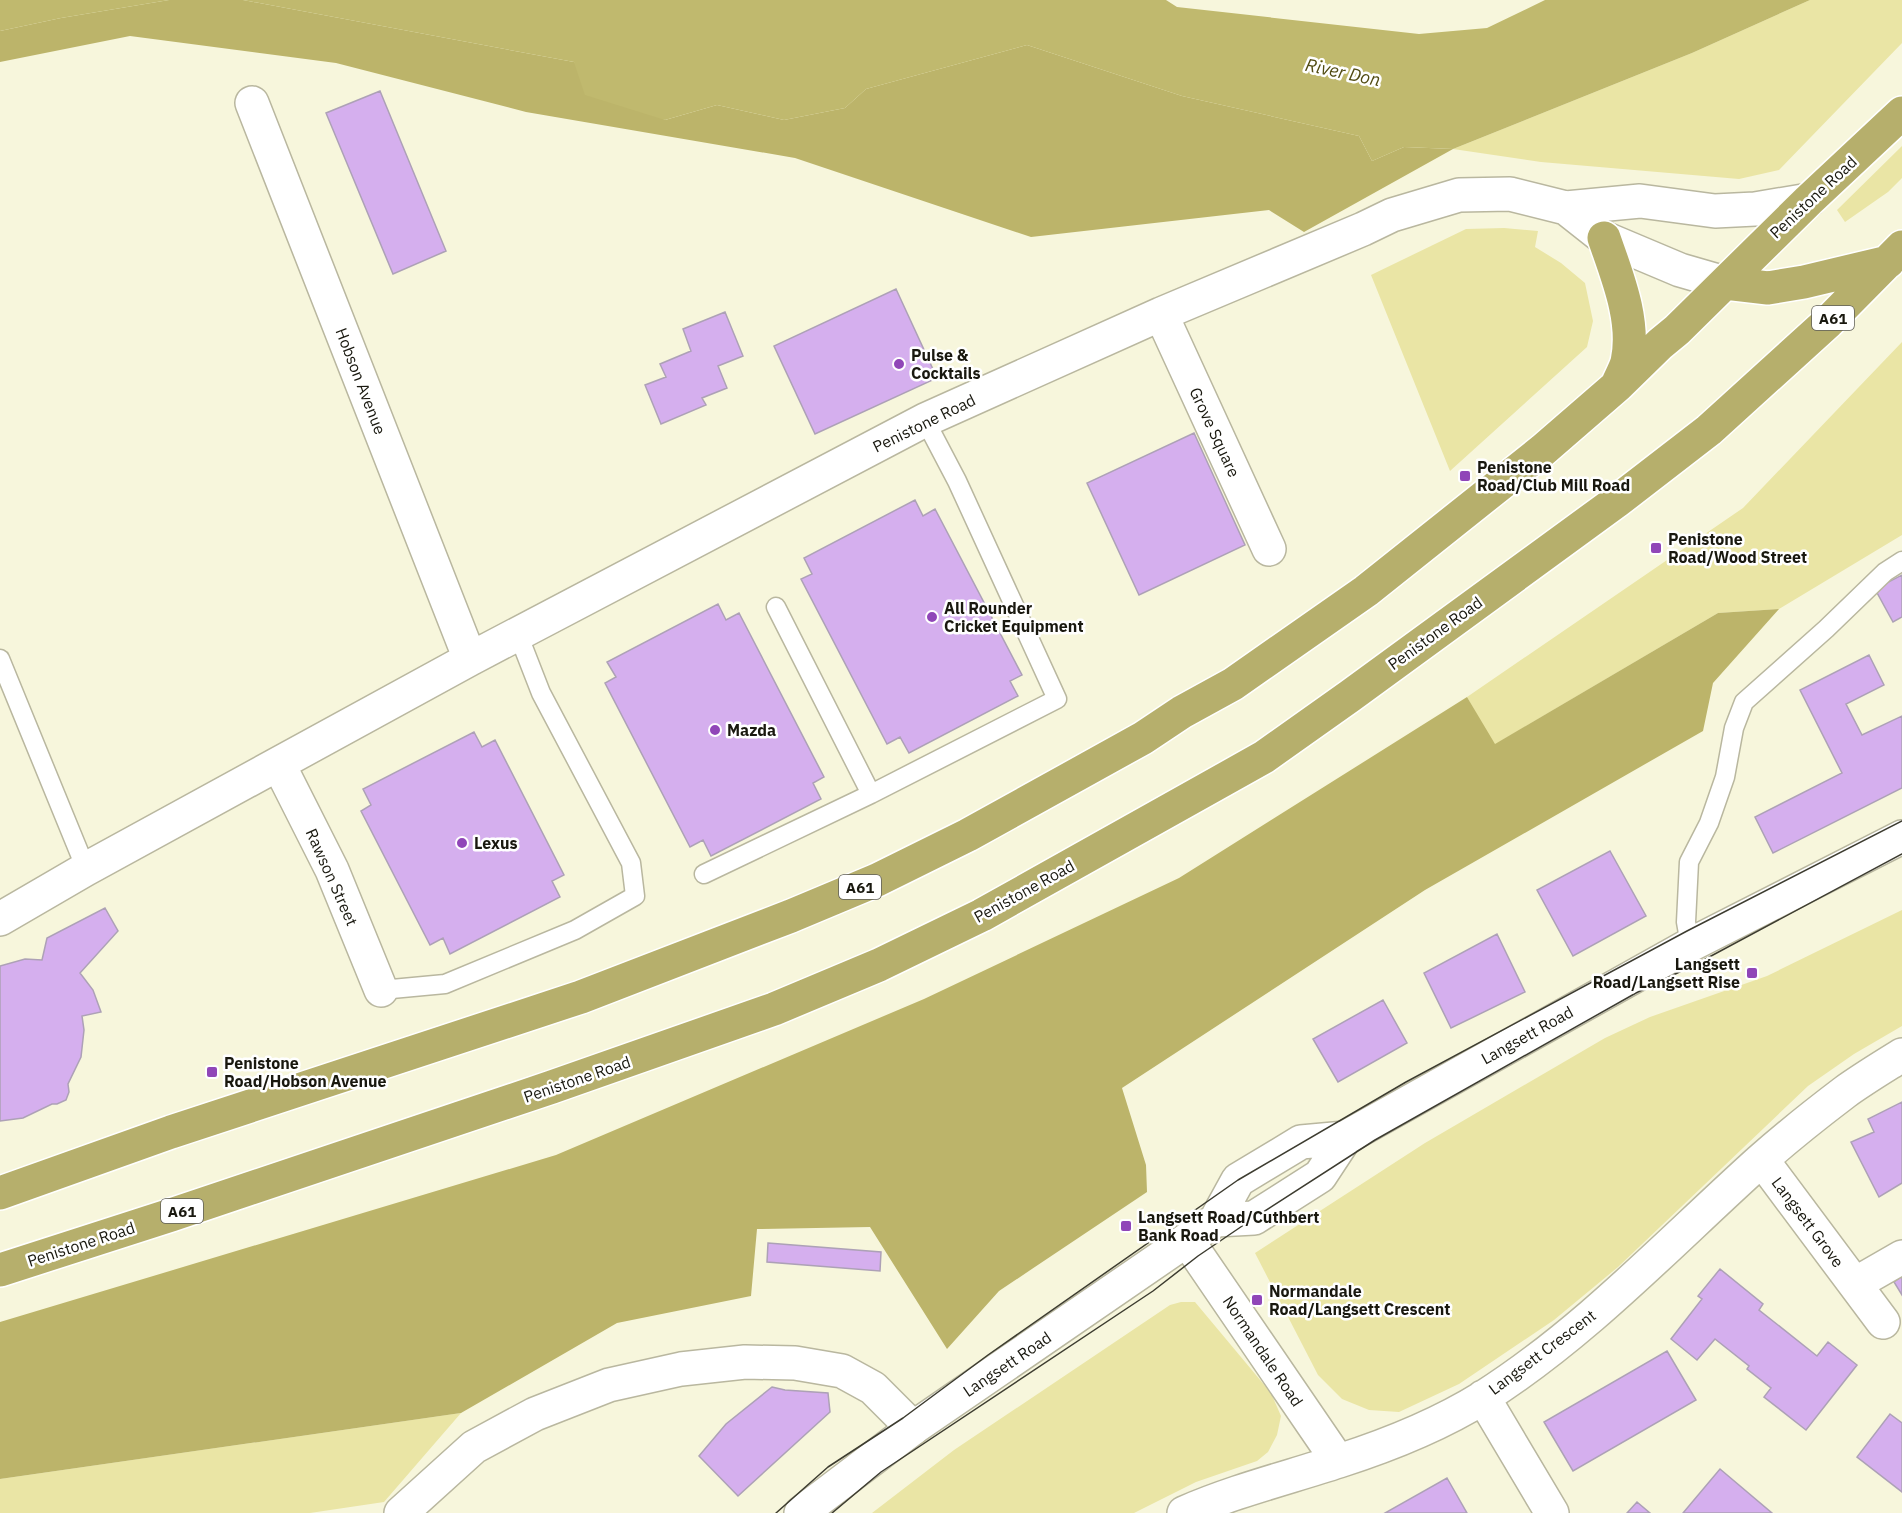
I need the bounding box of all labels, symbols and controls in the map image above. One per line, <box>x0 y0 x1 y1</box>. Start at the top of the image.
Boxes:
water label: River Don <box>1303 53 1383 91</box>
street label: Penistone Road <box>1765 152 1861 242</box>
road number: A61 <box>1812 306 1854 330</box>
street label: Hobson Avenue <box>331 325 391 437</box>
place label: Pulse & Cocktails <box>911 345 981 383</box>
marker: Pulse & Cocktails <box>892 357 906 371</box>
street label: Grove Square <box>1185 384 1245 480</box>
street label: Penistone Road <box>869 389 979 457</box>
place label: Penistone Road/Club Mill Road <box>1477 457 1630 495</box>
marker: Penistone Road/Club Mill Road <box>1458 469 1472 483</box>
place label: Penistone Road/Wood Street <box>1668 529 1807 567</box>
marker: Penistone Road/Wood Street <box>1649 541 1663 555</box>
street label: Penistone Road <box>1384 592 1486 674</box>
place label: All Rounder Cricket Equipment <box>944 598 1084 636</box>
marker: All Rounder Cricket Equipment <box>925 610 939 624</box>
place label: Mazda <box>727 720 776 740</box>
marker: Mazda <box>708 723 722 737</box>
street label: Rawson Street <box>302 825 362 929</box>
place label: Lexus <box>474 833 518 853</box>
marker: Lexus <box>455 836 469 850</box>
street label: Penistone Road <box>970 855 1078 927</box>
road number: A61 <box>839 875 881 899</box>
place label: Langsett Road/Langsett Rise <box>1593 954 1740 992</box>
marker: Langsett Road/Langsett Rise <box>1745 966 1759 980</box>
street label: Langsett Road <box>1477 1001 1577 1069</box>
street label: Penistone Road <box>521 1051 633 1107</box>
place label: Penistone Road/Hobson Avenue <box>224 1053 387 1091</box>
marker: Penistone Road/Hobson Avenue <box>205 1065 219 1079</box>
street label: Langsett Grove <box>1768 1173 1849 1271</box>
road number: A61 <box>161 1199 203 1223</box>
place label: Langsett Road/Cuthbert Bank Road <box>1138 1207 1319 1245</box>
street label: Penistone Road <box>25 1217 137 1271</box>
marker: Langsett Road/Cuthbert Bank Road <box>1119 1219 1133 1233</box>
place label: Normandale Road/Langsett Crescent <box>1269 1281 1451 1319</box>
street label: Normandale Road <box>1219 1292 1307 1410</box>
marker: Normandale Road/Langsett Crescent <box>1250 1293 1264 1307</box>
street label: Langsett Crescent <box>1484 1305 1600 1399</box>
street label: Langsett Road <box>959 1327 1055 1401</box>

